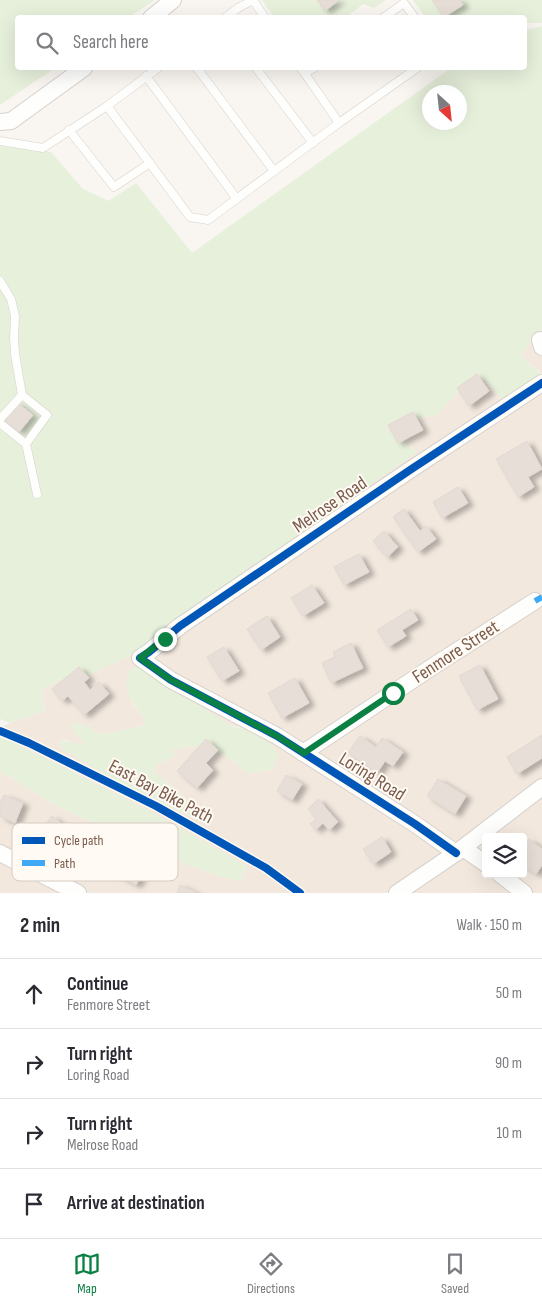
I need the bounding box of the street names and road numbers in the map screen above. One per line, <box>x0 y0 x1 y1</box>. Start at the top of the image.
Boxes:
street label: Melrose Road <box>288 472 372 538</box>
street label: Fenmore Street <box>408 615 504 689</box>
street label: Loring Road <box>334 748 410 806</box>
street label: East Bay Bike Path <box>105 755 217 829</box>

